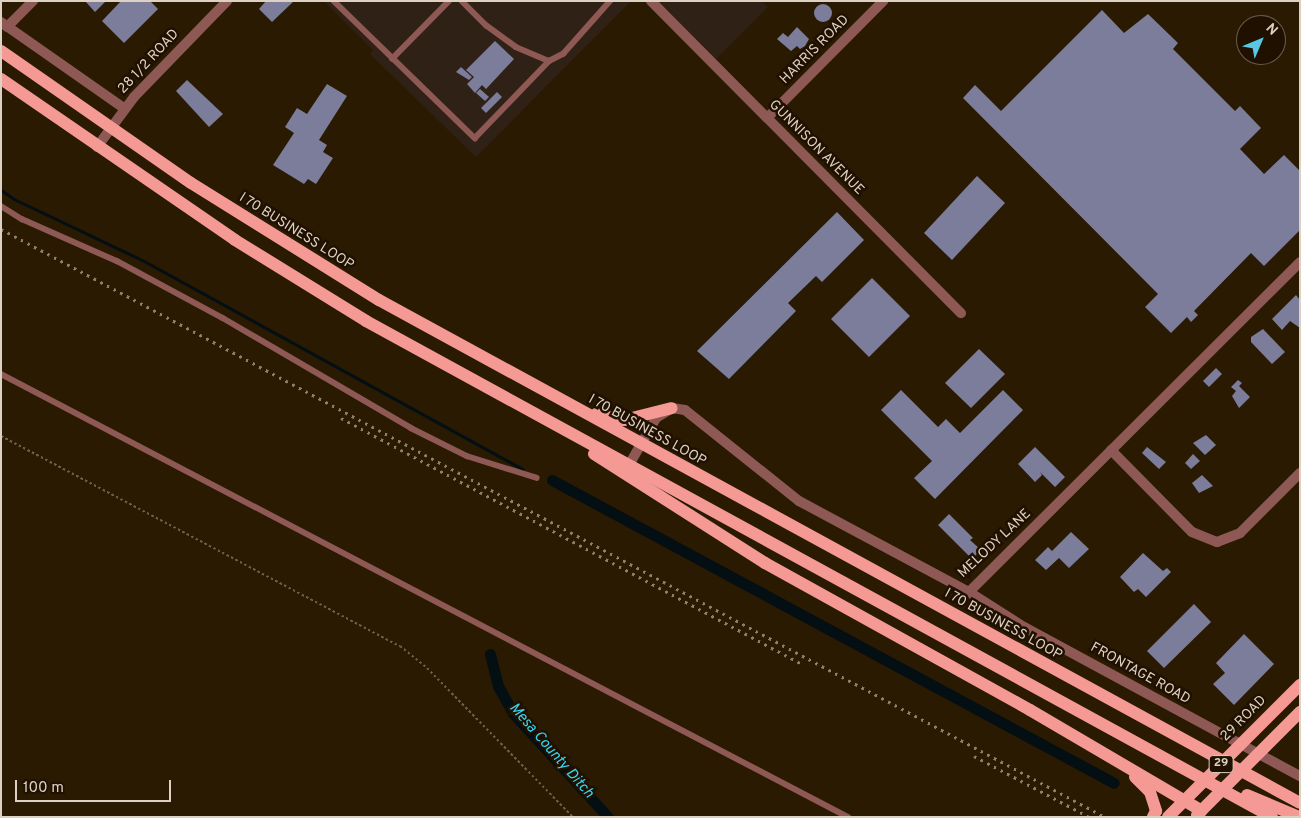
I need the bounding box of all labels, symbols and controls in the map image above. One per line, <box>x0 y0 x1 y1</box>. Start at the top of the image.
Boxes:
street label: HARRIS ROAD <box>777 12 853 88</box>
north arrow <box>1236 15 1286 65</box>
text: N <box>1262 20 1281 39</box>
street label: 28 1/2 ROAD <box>115 26 183 98</box>
street label: GUNNISON AVENUE <box>765 97 867 199</box>
street label: I 70 BUSINESS LOOP <box>235 190 357 274</box>
street label: I 70 BUSINESS LOOP <box>585 392 709 470</box>
street label: MELODY LANE <box>955 506 1035 582</box>
street label: I 70 BUSINESS LOOP <box>941 586 1065 664</box>
street label: FRONTAGE ROAD <box>1087 640 1193 708</box>
street label: 29 ROAD <box>1218 693 1270 745</box>
water label: Mesa County Ditch <box>505 700 597 802</box>
road number: 29 <box>1208 754 1234 774</box>
scale bar <box>18 770 174 802</box>
text: 100 m <box>23 779 64 798</box>

